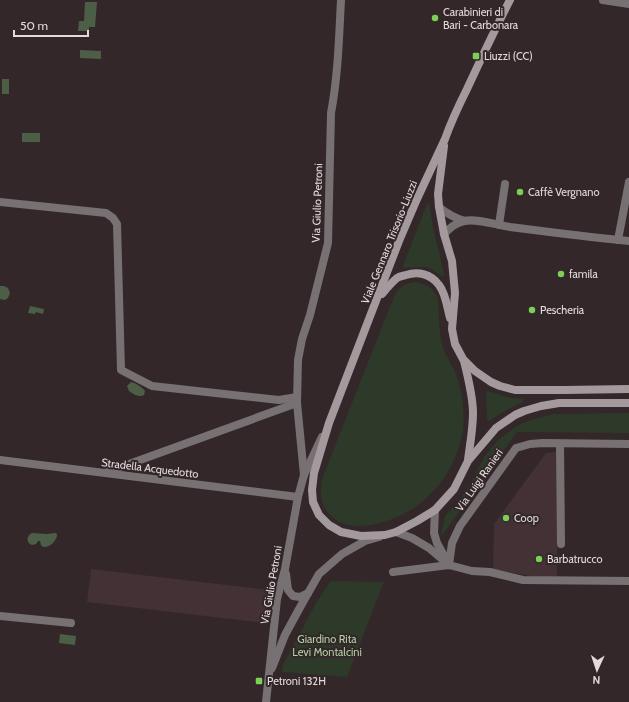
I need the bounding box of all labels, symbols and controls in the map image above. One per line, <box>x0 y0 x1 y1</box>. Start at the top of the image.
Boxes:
place label: Carabinieri di Bari - Carbonara <box>443 5 519 32</box>
scale bar <box>14 12 88 38</box>
marker: Carabinieri di Bari - Carbonara <box>430 13 440 23</box>
text: 50 m <box>20 18 48 33</box>
place label: Liuzzi (CC) <box>484 49 533 63</box>
marker: Liuzzi (CC) <box>471 51 481 61</box>
street label: Via Giulio Petroni <box>309 163 325 243</box>
street label: Viale Gennaro Trisorio-Liuzzi <box>358 178 420 306</box>
place label: Caffè Vergnano <box>528 185 599 199</box>
marker: Caffè Vergnano <box>515 187 525 197</box>
place label: famila <box>569 267 598 281</box>
marker: famila <box>556 269 566 279</box>
place label: Pescheria <box>540 303 585 317</box>
marker: Pescheria <box>527 305 537 315</box>
street label: Via Luigi Ranieri <box>452 446 506 514</box>
street label: Stradella Acquedotto <box>101 455 199 481</box>
place label: Coop <box>514 511 539 525</box>
marker: Coop <box>501 513 511 523</box>
street label: Via Giulio Petroni <box>257 545 285 625</box>
place label: Barbatrucco <box>547 552 602 566</box>
marker: Barbatrucco <box>534 554 544 564</box>
park label: Giardino Rita Levi Montalcini <box>292 632 362 659</box>
north arrow <box>577 650 617 690</box>
text: N <box>592 673 601 687</box>
place label: Petroni 132H <box>267 674 326 688</box>
marker: Petroni 132H <box>254 676 264 686</box>

